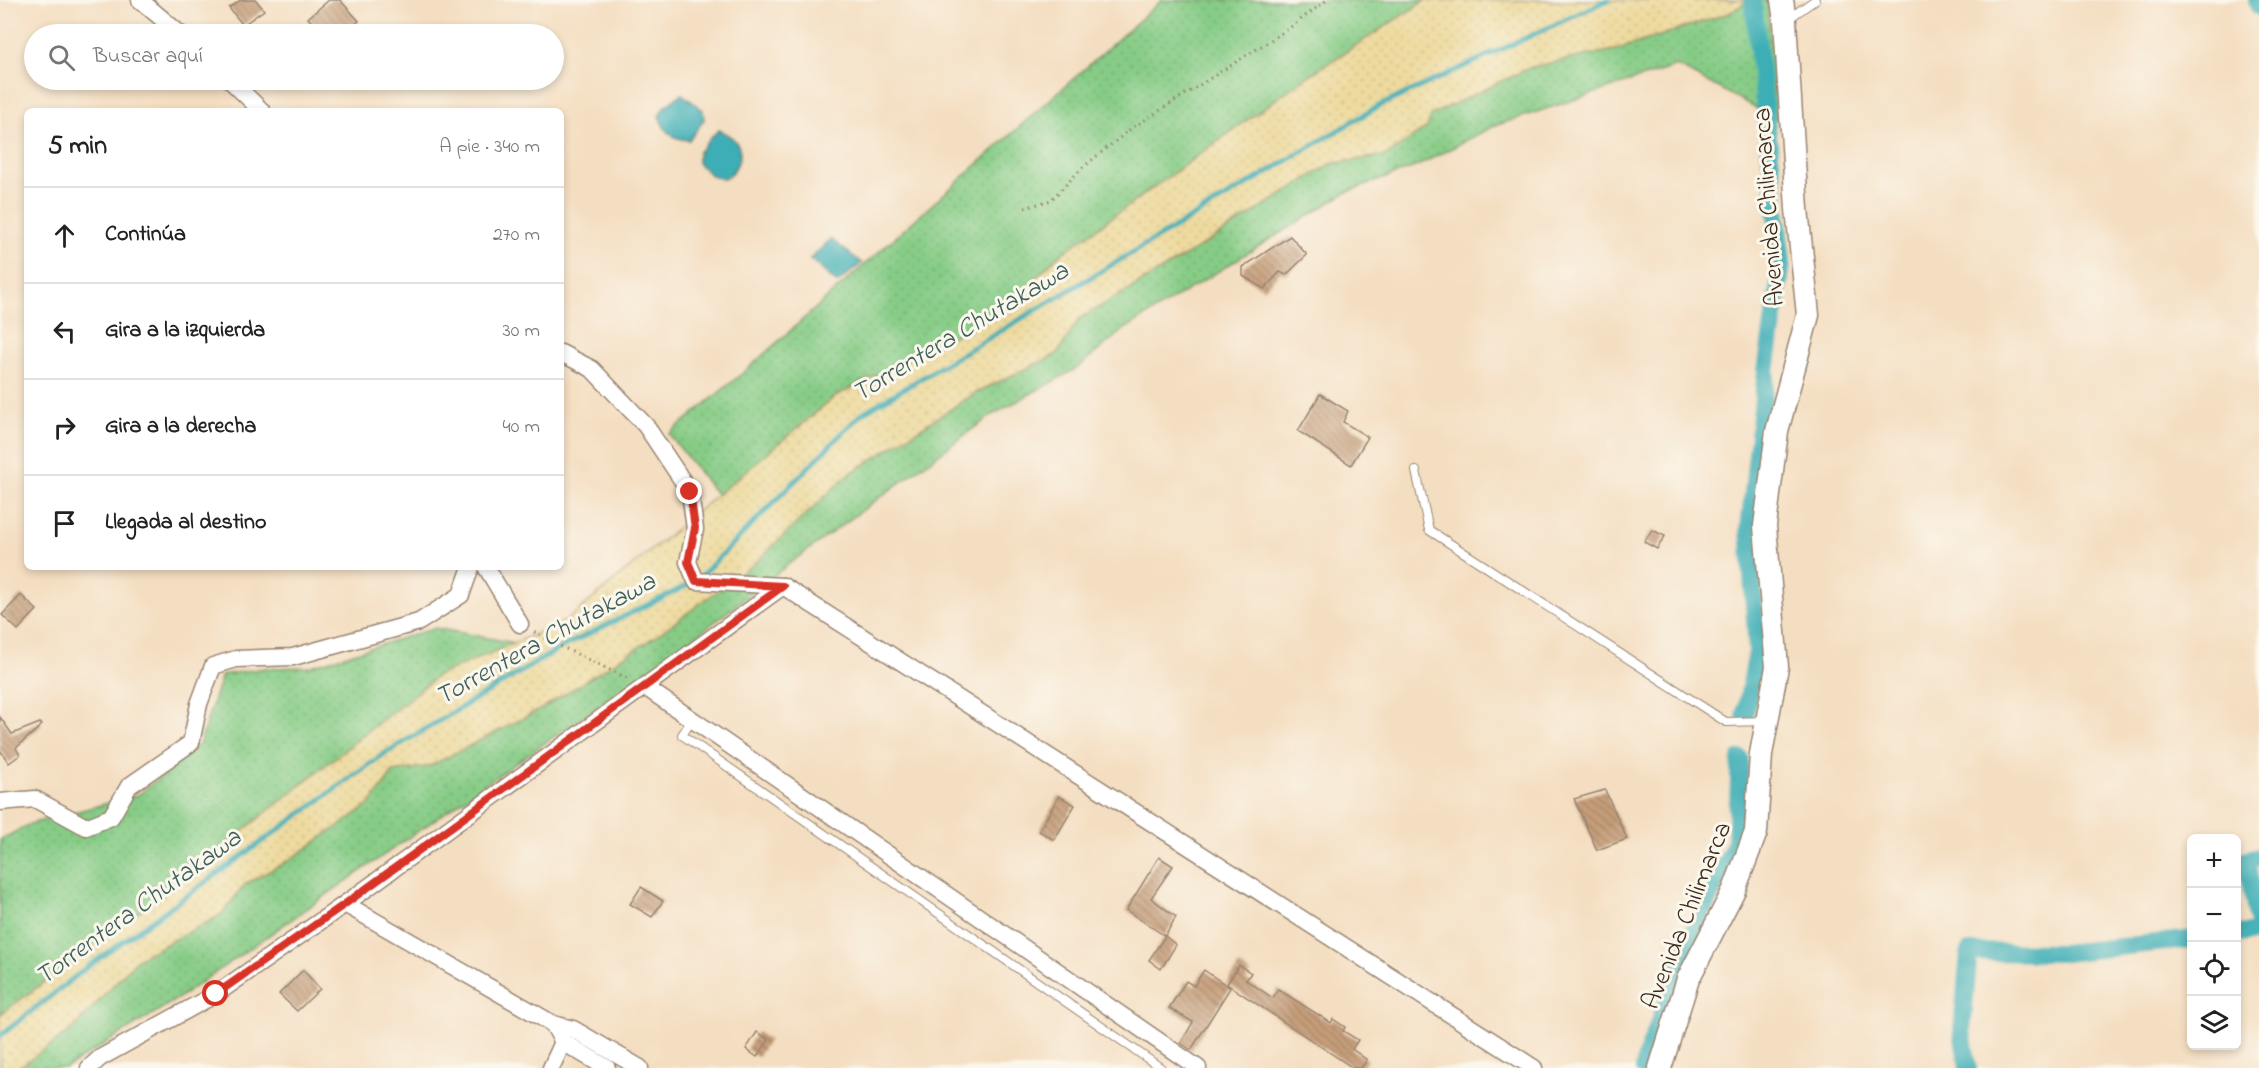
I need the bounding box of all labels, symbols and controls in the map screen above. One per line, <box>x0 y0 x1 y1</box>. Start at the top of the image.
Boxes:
search box <box>24 24 564 90</box>
icon: search <box>45 41 78 74</box>
text: Buscar aquí <box>93 41 203 73</box>
street label: Avenida Chilimarca <box>1744 106 1796 308</box>
text: 5 min <box>48 128 107 166</box>
text: A pie · 340 m <box>439 133 540 162</box>
icon: ahead <box>48 219 81 252</box>
text: Continúa <box>105 219 186 251</box>
text: 270 m <box>493 221 540 250</box>
water label: Torrentera Chutakawa <box>845 253 1077 413</box>
icon: left <box>48 315 81 348</box>
text: Gira a la izquierda <box>105 315 265 347</box>
text: 30 m <box>503 317 540 346</box>
icon: right <box>48 411 81 444</box>
text: Gira a la derecha <box>105 411 256 443</box>
text: 40 m <box>503 413 540 442</box>
route end <box>676 478 702 504</box>
icon: arrive <box>48 507 81 540</box>
text: Llegada al destino <box>105 507 266 539</box>
water label: Torrentera Chutakawa <box>429 563 664 717</box>
street label: Avenida Chilimarca <box>1633 816 1743 1016</box>
water label: Torrentera Chutakawa <box>28 819 251 996</box>
map controls <box>2187 834 2241 1050</box>
button: + <box>2187 834 2241 888</box>
button: − <box>2187 888 2241 942</box>
button: locate <box>2187 942 2241 996</box>
route start <box>202 980 228 1006</box>
button: layers <box>2187 996 2241 1050</box>

